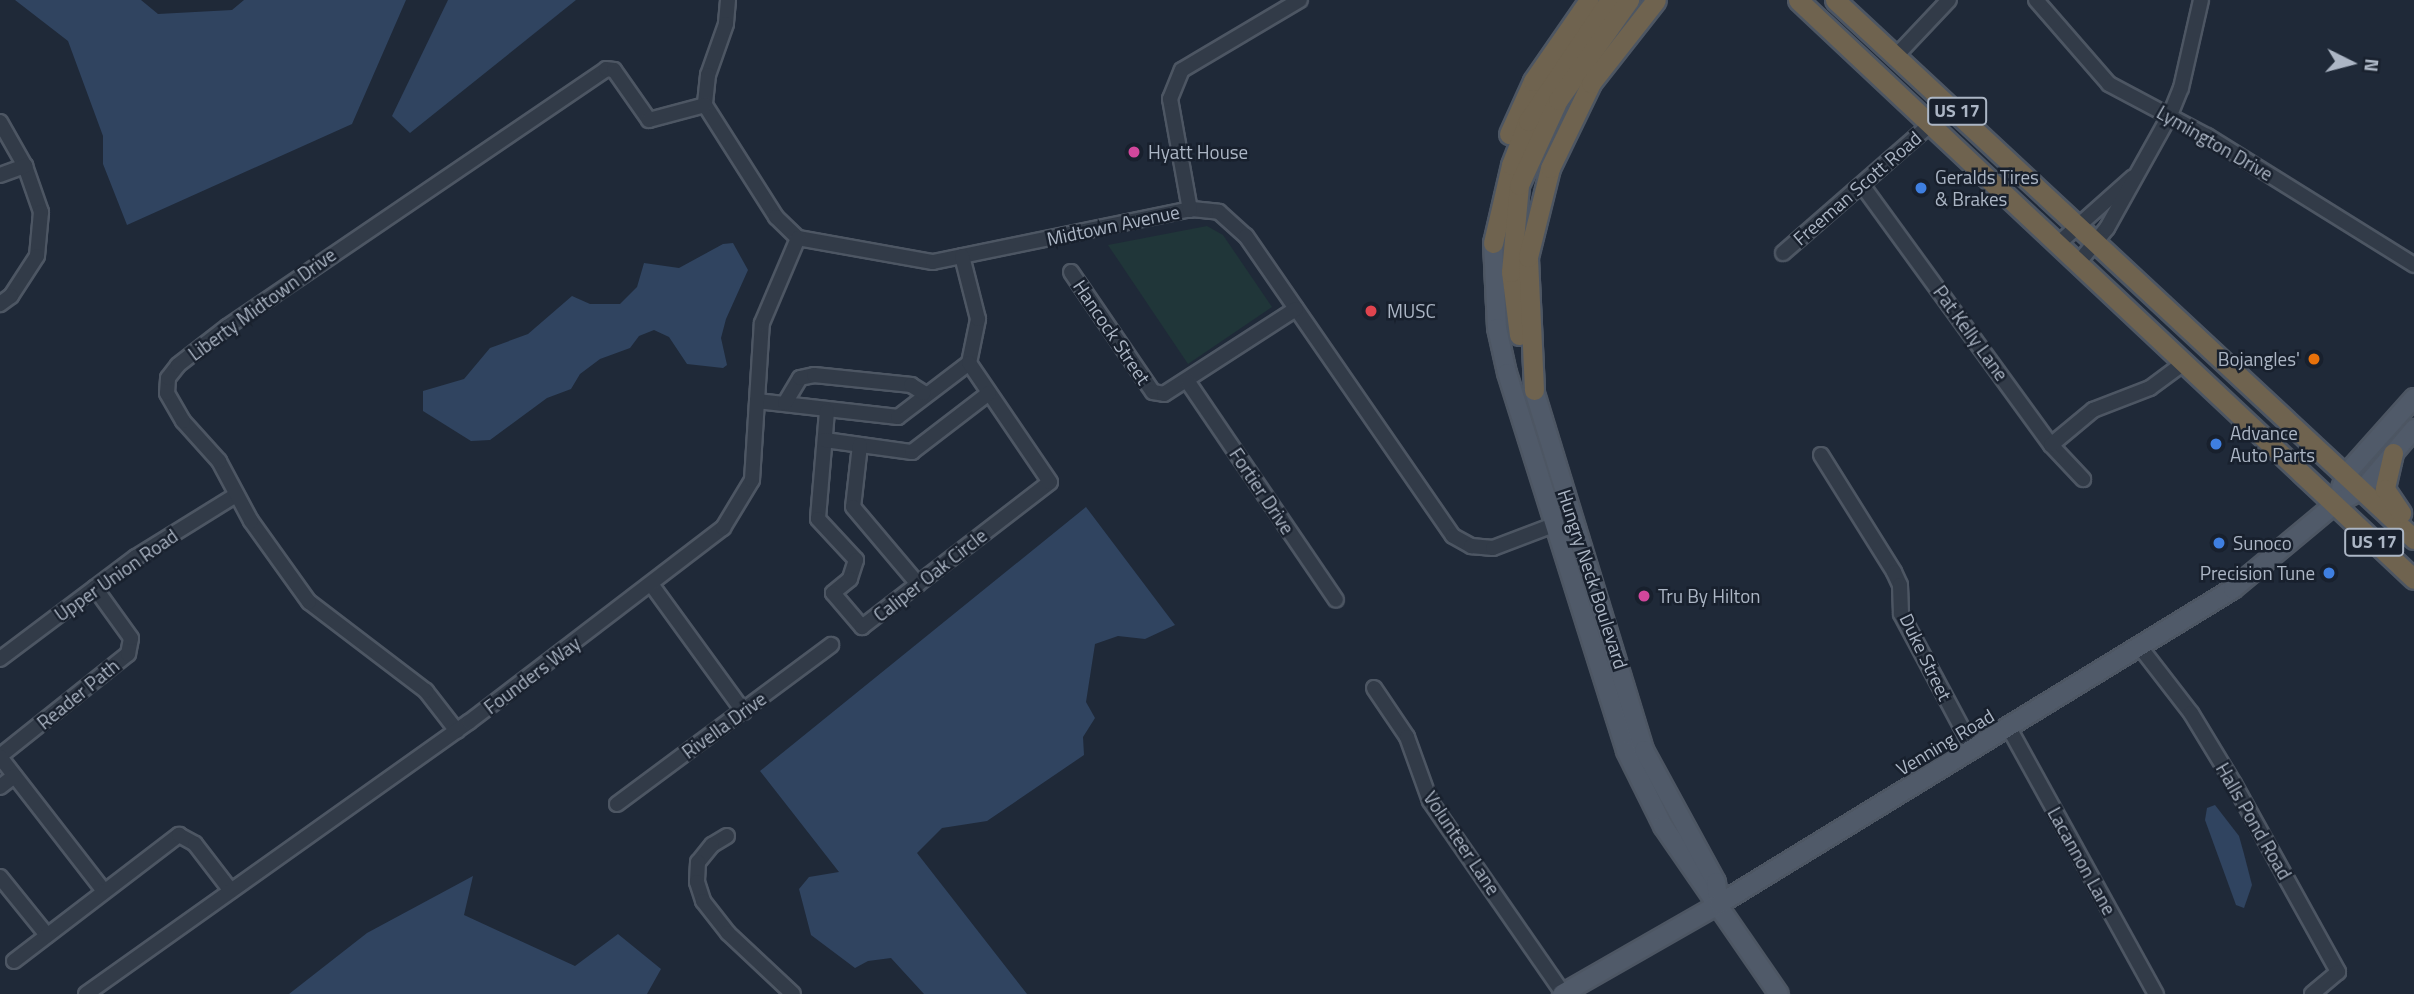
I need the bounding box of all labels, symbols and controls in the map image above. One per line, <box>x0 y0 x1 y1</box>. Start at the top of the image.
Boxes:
north arrow <box>2316 28 2386 98</box>
text: N <box>2357 57 2387 73</box>
road number: US 17 <box>1926 96 1988 126</box>
street label: Lymington Drive <box>2153 101 2277 185</box>
street label: Freeman Scott Road <box>1788 126 1926 250</box>
place label: Hyatt House <box>1148 141 1248 163</box>
marker: Hyatt House <box>1126 144 1142 160</box>
place label: Geralds Tires & Brakes <box>1935 166 2039 210</box>
marker: Geralds Tires & Brakes <box>1913 180 1929 196</box>
street label: Midtown Avenue <box>1045 200 1181 250</box>
street label: Liberty Midtown Drive <box>184 243 340 365</box>
street label: Hancock Street <box>1069 275 1155 389</box>
street label: Pat Kelly Lane <box>1929 281 2013 385</box>
place label: MUSC <box>1387 300 1436 322</box>
marker: MUSC <box>1361 301 1381 321</box>
place label: Bojangles' <box>2218 348 2300 370</box>
marker: Bojangles' <box>2306 351 2322 367</box>
place label: Advance Auto Parts <box>2230 422 2315 466</box>
marker: Advance Auto Parts <box>2208 436 2224 452</box>
street label: Fortier Drive <box>1225 444 1299 538</box>
street label: Hungry Neck Boulevard <box>1553 486 1633 672</box>
street label: Upper Union Road <box>50 524 182 626</box>
street label: Caliper Oak Circle <box>869 524 991 626</box>
road number: US 17 <box>2342 528 2406 556</box>
place label: Sunoco <box>2233 532 2292 554</box>
marker: Sunoco <box>2211 535 2227 551</box>
place label: Precision Tune <box>2200 562 2315 584</box>
marker: Precision Tune <box>2321 565 2337 581</box>
place label: Tru By Hilton <box>1658 585 1760 607</box>
marker: Tru By Hilton <box>1636 588 1652 604</box>
street label: Duke Street <box>1895 610 1957 704</box>
street label: Founders Way <box>479 631 585 719</box>
street label: Reader Path <box>33 654 123 734</box>
street label: Rivella Drive <box>677 687 771 763</box>
street label: Venning Road <box>1892 704 1998 780</box>
street label: Halls Pond Road <box>2211 759 2297 883</box>
street label: Volunteer Lane <box>1419 787 1505 899</box>
street label: Lacannon Lane <box>2043 803 2121 919</box>

